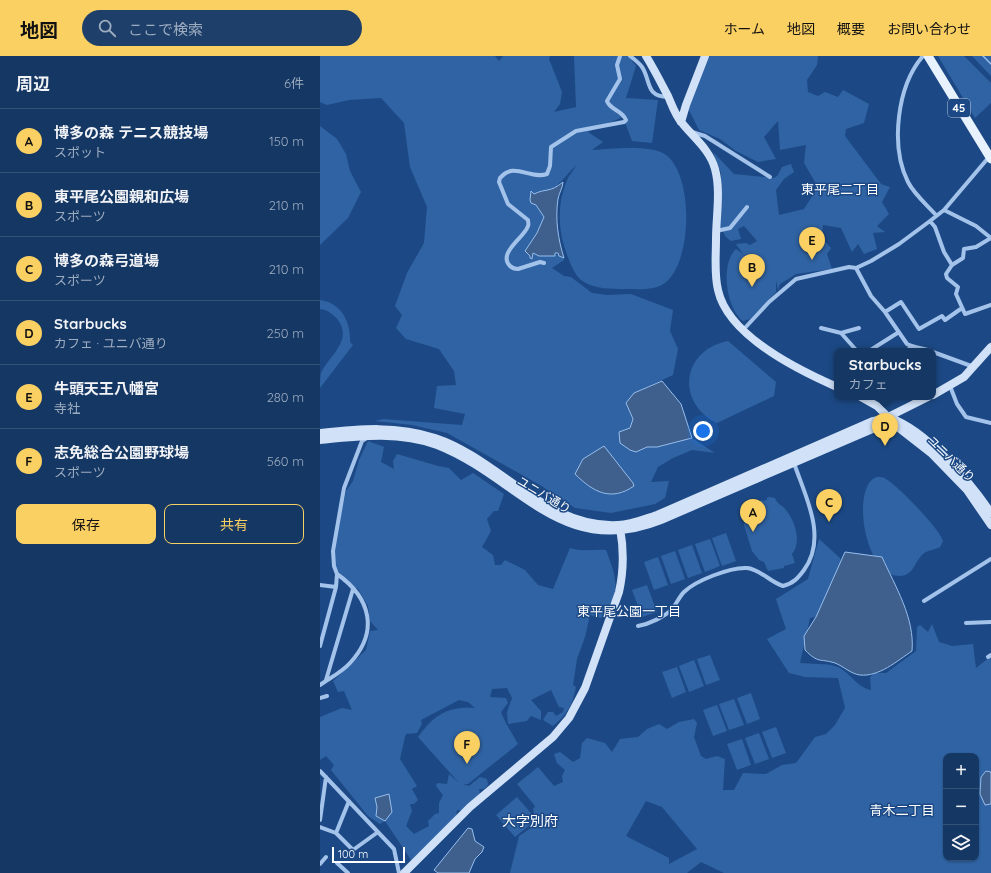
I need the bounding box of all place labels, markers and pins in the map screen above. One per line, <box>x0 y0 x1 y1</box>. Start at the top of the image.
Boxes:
pin: E <box>799 227 825 260</box>
pin: B <box>739 254 765 287</box>
pin: D <box>872 413 898 446</box>
pin: C <box>816 489 842 522</box>
pin: A <box>740 499 766 532</box>
pin: F <box>454 731 480 764</box>

